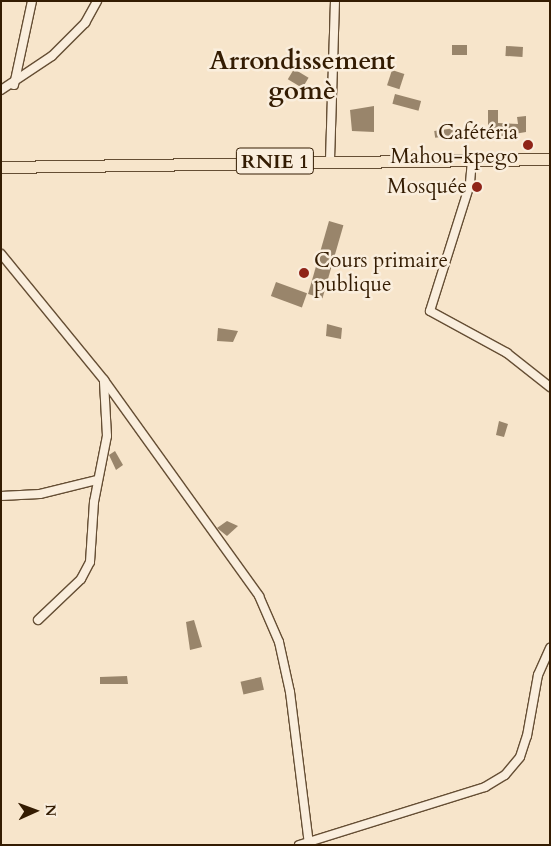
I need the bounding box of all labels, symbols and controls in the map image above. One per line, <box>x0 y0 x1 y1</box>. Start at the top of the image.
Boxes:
district label: Arrondissement gomè <box>209 45 395 106</box>
place label: Cafétéria Mahou-kpego <box>390 120 518 170</box>
marker: Cafétéria Mahou-kpego <box>522 139 534 151</box>
road number: RNIE 1 <box>235 144 315 178</box>
place label: Mosquée <box>387 174 467 200</box>
marker: Mosquée <box>471 181 483 193</box>
place label: Cours primaire publique <box>314 248 448 298</box>
marker: Cours primaire publique <box>298 267 310 279</box>
north arrow <box>10 786 60 836</box>
text: N <box>41 804 60 817</box>

